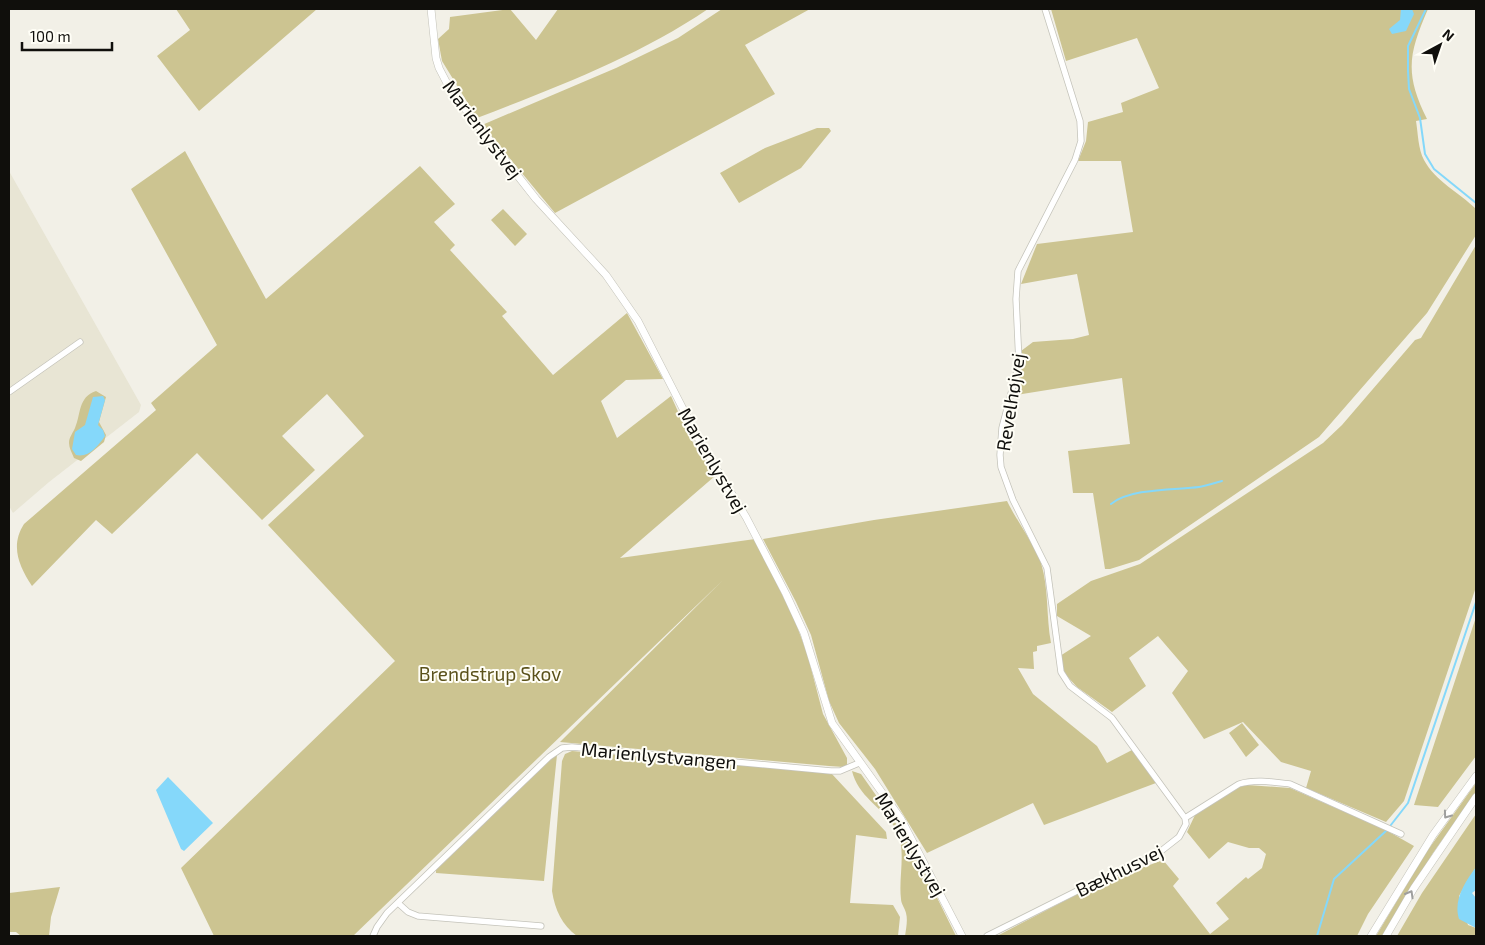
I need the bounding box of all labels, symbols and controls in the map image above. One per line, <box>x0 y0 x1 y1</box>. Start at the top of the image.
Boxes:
scale bar <box>22 20 112 52</box>
north arrow <box>1415 20 1465 70</box>
text: N <box>1439 25 1458 44</box>
text: 100 m <box>30 27 71 45</box>
street label: Marienlystvej <box>438 75 528 183</box>
street label: Revelhøjvej <box>991 351 1029 453</box>
street label: Marienlystvej <box>674 403 752 517</box>
park label: Brendstrup Skov <box>419 662 561 685</box>
street label: Marienlystvangen <box>580 737 738 773</box>
street label: Marienlystvej <box>871 788 951 900</box>
one-way arrow <box>1444 809 1453 819</box>
street label: Bækhusvej <box>1072 839 1166 901</box>
one-way arrow <box>1404 890 1414 899</box>

